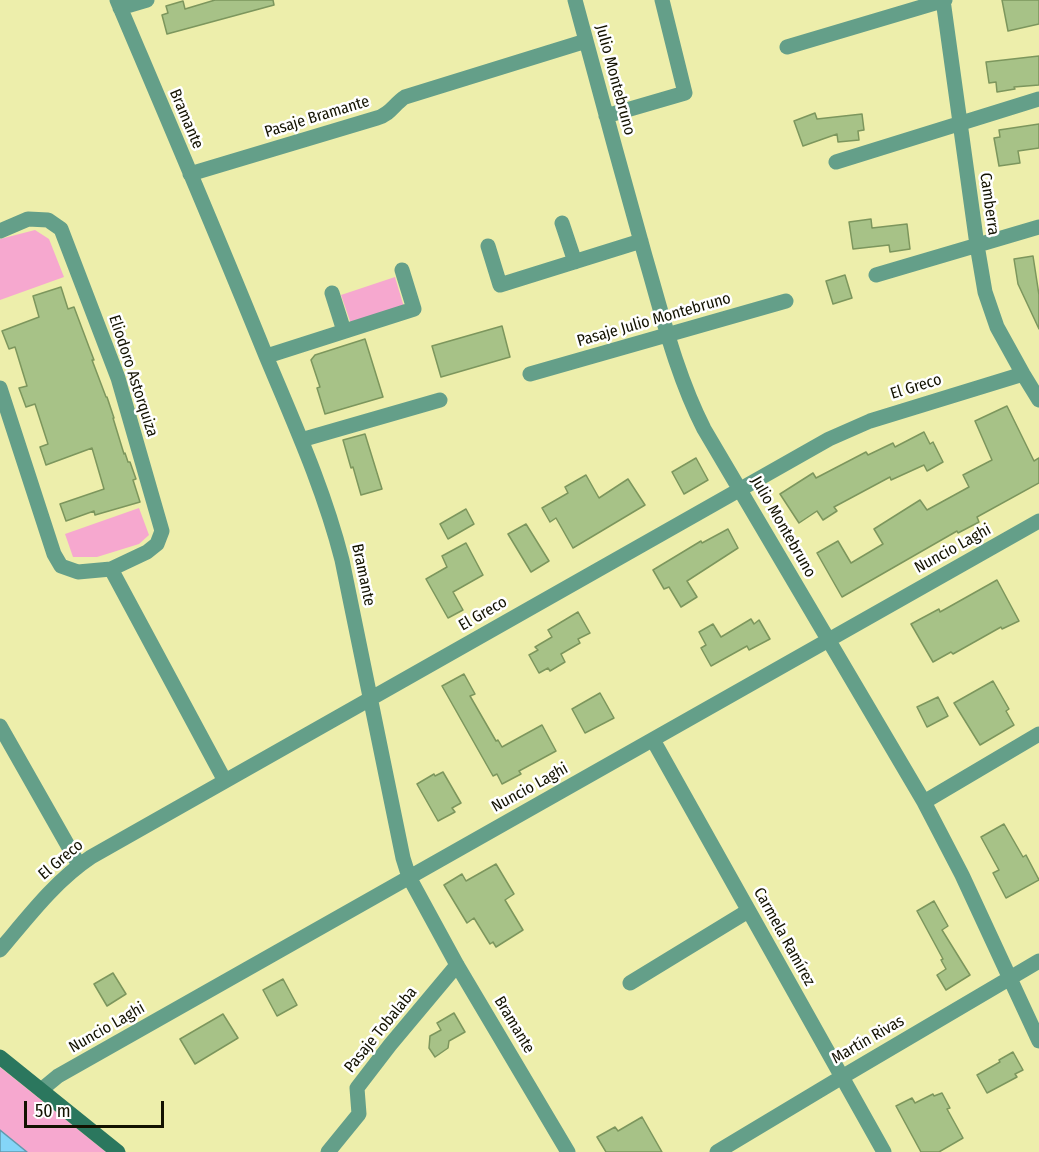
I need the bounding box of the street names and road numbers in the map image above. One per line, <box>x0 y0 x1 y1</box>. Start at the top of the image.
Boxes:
street label: Julio Montebruno <box>591 23 639 137</box>
street label: Bramante <box>165 86 207 152</box>
street label: Pasaje Bramante <box>262 92 372 142</box>
street label: Camberra <box>975 171 1003 237</box>
street label: Pasaje Julio Montebruno <box>575 289 733 351</box>
street label: Eliodoro Astorquiza <box>104 313 162 439</box>
street label: El Greco <box>888 370 944 404</box>
street label: Julio Montebruno <box>746 473 820 581</box>
street label: Nuncio Laghi <box>912 520 994 578</box>
street label: Bramante <box>347 542 379 608</box>
street label: El Greco <box>455 593 511 635</box>
street label: Nuncio Laghi <box>489 759 571 817</box>
street label: El Greco <box>35 836 87 884</box>
street label: Carmela Ramírez <box>749 885 819 989</box>
street label: Pasaje Tobalaba <box>341 983 421 1077</box>
street label: Bramante <box>490 993 538 1057</box>
street label: Nuncio Laghi <box>66 999 148 1057</box>
street label: Martín Rivas <box>828 1012 908 1068</box>

